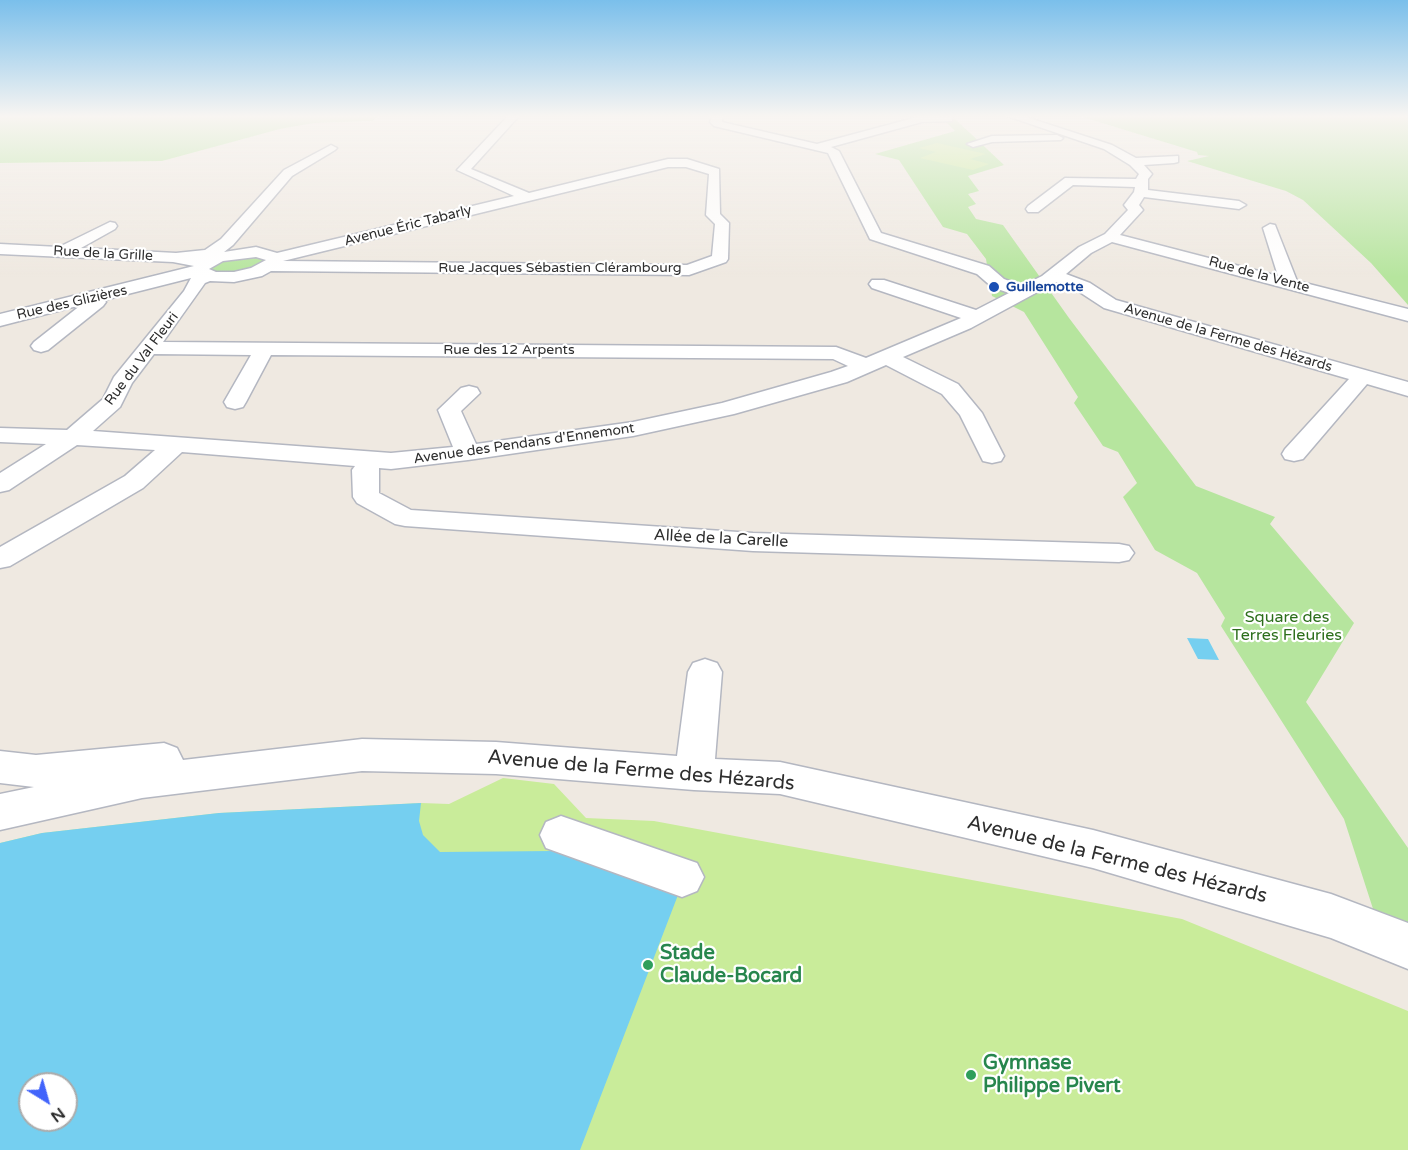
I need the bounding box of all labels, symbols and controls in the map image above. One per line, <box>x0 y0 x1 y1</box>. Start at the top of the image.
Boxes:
street label: Avenue Éric Tabarly <box>342 202 474 250</box>
street label: Rue de la Grille <box>53 243 153 265</box>
street label: Rue de la Vente <box>1207 253 1311 297</box>
street label: Rue Jacques Sébastien Clérambourg <box>438 260 682 276</box>
place label: Guillemotte <box>1006 279 1083 295</box>
marker: Guillemotte <box>987 280 1001 294</box>
street label: Rue des Glizières <box>15 282 129 324</box>
street label: Avenue de la Ferme des Hézards <box>1122 300 1334 376</box>
street label: Rue du Val Fleuri <box>102 309 182 409</box>
street label: Rue des 12 Arpents <box>443 342 575 358</box>
street label: Avenue des Pendans d'Ennemont <box>412 420 636 468</box>
street label: Allée de la Carelle <box>653 526 789 552</box>
park label: Square des Terres Fleuries <box>1232 608 1342 646</box>
street label: Avenue de la Ferme des Hézards <box>486 746 796 796</box>
street label: Avenue de la Ferme des Hézards <box>965 811 1269 909</box>
place label: Stade Claude-Bocard <box>660 942 802 989</box>
marker: Stade Claude-Bocard <box>641 958 655 972</box>
place label: Gymnase Philippe Pivert <box>983 1052 1121 1099</box>
marker: Gymnase Philippe Pivert <box>964 1068 978 1082</box>
north arrow <box>18 1072 78 1132</box>
text: N <box>46 1103 69 1127</box>

